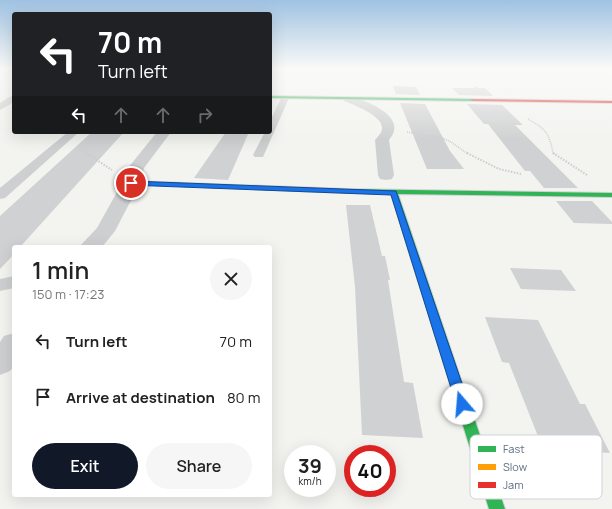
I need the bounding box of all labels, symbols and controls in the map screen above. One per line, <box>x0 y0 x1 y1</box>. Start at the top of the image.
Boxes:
text: 70 m <box>98 23 162 61</box>
icon: left <box>32 28 84 80</box>
text: Turn left <box>98 59 168 83</box>
icon: left <box>68 104 90 126</box>
icon: ahead <box>110 104 132 126</box>
icon: ahead <box>152 104 174 126</box>
icon: right <box>194 104 216 126</box>
pin <box>114 166 148 200</box>
icon: arrive <box>120 172 142 194</box>
text: 1 min <box>32 253 89 286</box>
button: close <box>210 258 252 300</box>
text: 150 m · 17:23 <box>32 285 104 303</box>
icon: left <box>32 330 54 352</box>
text: Turn left <box>66 331 128 352</box>
text: 70 m <box>220 331 252 352</box>
position arrow <box>441 383 483 425</box>
icon: arrive <box>32 386 54 408</box>
text: Arrive at destination <box>66 387 215 408</box>
text: 80 m <box>227 387 260 408</box>
legend <box>470 435 602 499</box>
text: Fast <box>503 441 525 456</box>
button: Exit <box>32 443 138 489</box>
button: Share <box>146 443 252 489</box>
speed limit sign: 40 <box>344 445 396 497</box>
text: 39 <box>298 452 322 479</box>
text: Slow <box>503 459 528 474</box>
text: km/h <box>298 474 322 488</box>
text: Jam <box>503 477 524 492</box>

